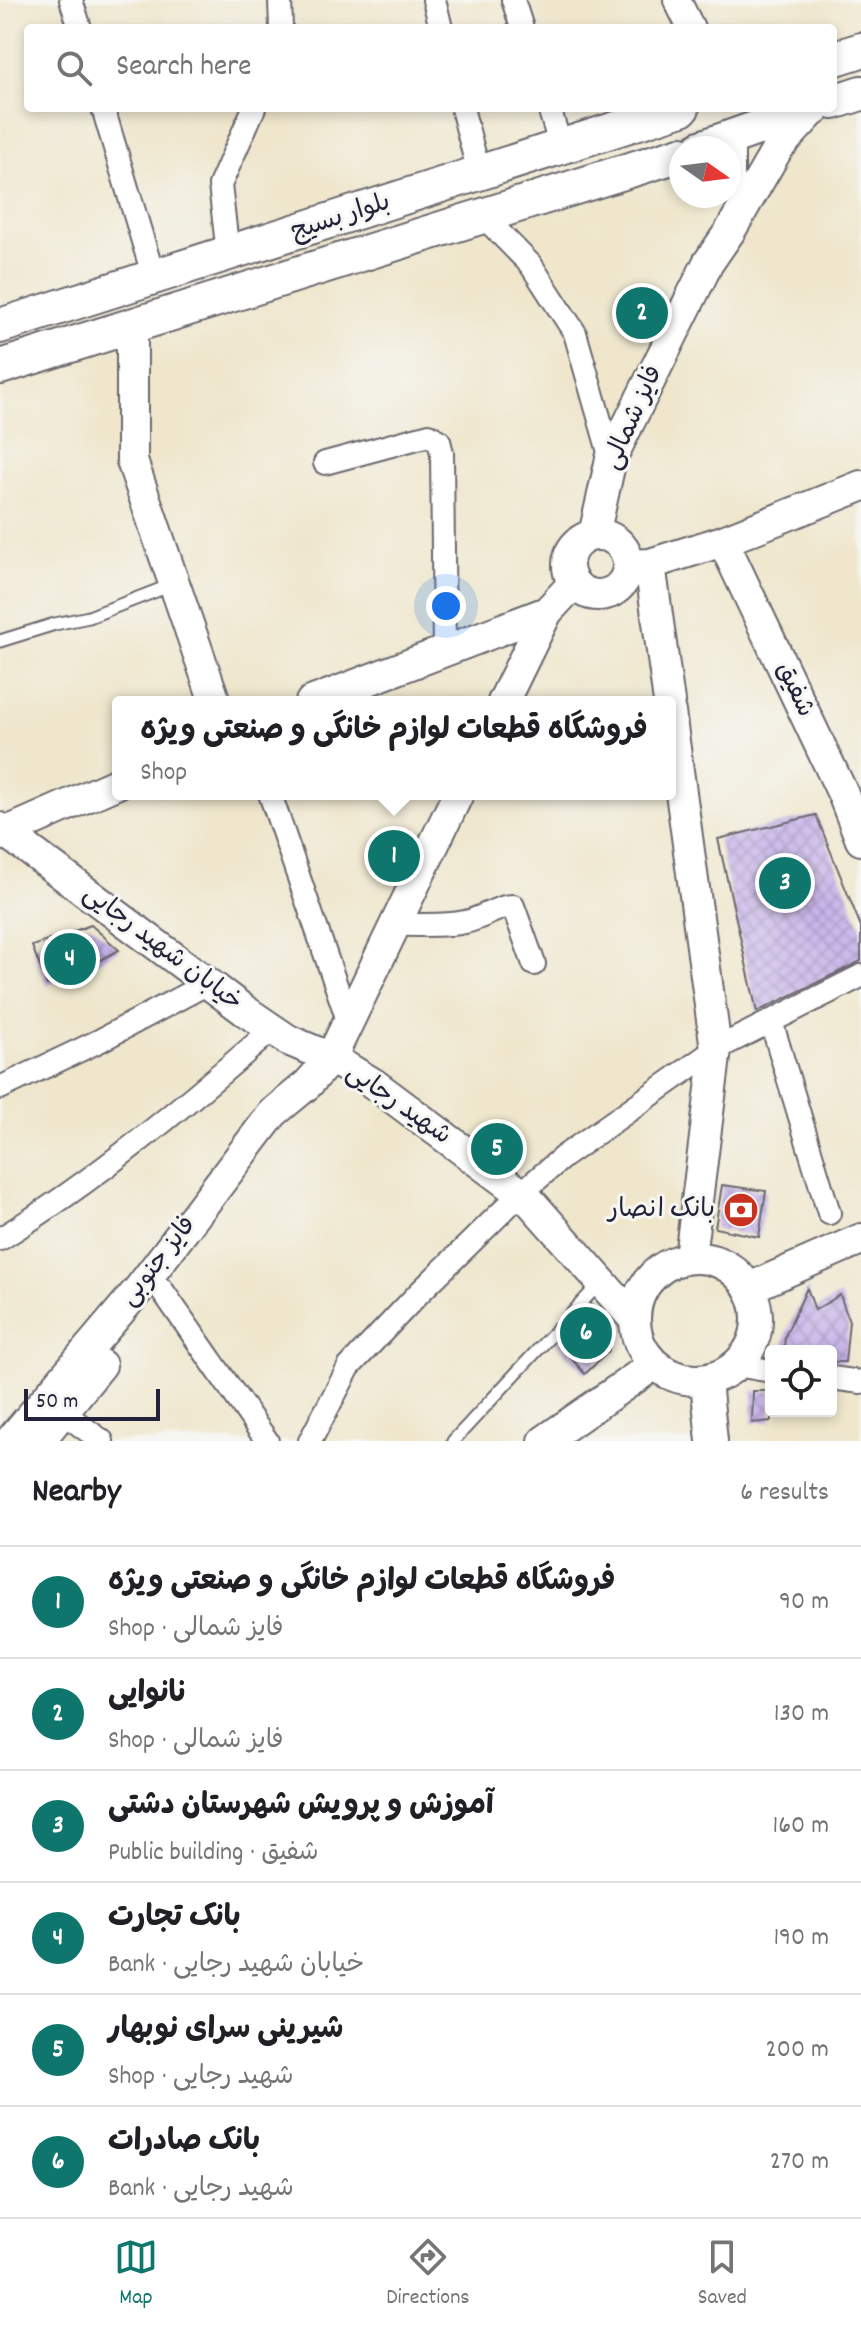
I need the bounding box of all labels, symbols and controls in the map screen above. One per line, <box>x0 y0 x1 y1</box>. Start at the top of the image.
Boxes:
search box <box>24 24 837 112</box>
icon: search <box>52 46 96 90</box>
text: Search here <box>116 47 252 90</box>
north arrow <box>669 136 741 208</box>
street label: بلوار بسیج <box>286 185 396 251</box>
pin: 2 <box>616 283 668 343</box>
street label: فایز شمالی <box>595 360 673 476</box>
your location <box>426 586 466 626</box>
street label: شفیق <box>765 656 823 724</box>
popup <box>112 696 676 800</box>
text: فروشگاه قطعات لوازم خانگی و صنعتی ویژه <box>140 711 648 754</box>
text: Shop <box>140 755 187 792</box>
pin: 1 <box>368 826 420 886</box>
pin: 3 <box>759 853 811 913</box>
street label: خیابان شهید رجایی <box>75 877 249 1021</box>
pin: 4 <box>44 929 96 989</box>
street label: شهید رجایی <box>338 1055 458 1155</box>
pin: 5 <box>471 1119 523 1179</box>
bank icon: بانک انصار <box>722 1191 760 1229</box>
place label: بانک انصار <box>606 1192 715 1229</box>
street label: فایز جنوبی <box>112 1209 206 1315</box>
pin: 6 <box>560 1303 612 1363</box>
map controls <box>765 1345 837 1417</box>
button: locate <box>765 1345 837 1417</box>
scale bar <box>24 1385 160 1421</box>
text: 50 m <box>36 1387 78 1418</box>
text: Nearby <box>32 1469 121 1518</box>
text: 6 results <box>740 1475 829 1512</box>
text: فروشگاه قطعات لوازم خانگی و صنعتی ویژه <box>108 1562 615 1605</box>
text: 1 <box>55 1584 61 1621</box>
text: 90 m <box>779 1584 829 1621</box>
text: Shop · فایز شمالی <box>108 1611 284 1648</box>
text: نانوایی <box>108 1674 188 1717</box>
text: 2 <box>52 1696 64 1733</box>
text: 130 m <box>774 1696 829 1733</box>
text: Shop · فایز شمالی <box>108 1723 284 1760</box>
text: آموزش و پرویش شهرستان دشتی <box>108 1786 494 1829</box>
text: 3 <box>52 1808 64 1845</box>
text: 160 m <box>773 1808 829 1845</box>
text: Public building · شفیق <box>108 1835 319 1872</box>
text: بانک تجارت <box>108 1898 241 1941</box>
text: 4 <box>53 1920 63 1957</box>
text: 190 m <box>773 1920 829 1957</box>
text: Bank · خیابان شهید رجایی <box>108 1947 364 1984</box>
text: شیرینی سرای نوبهار <box>108 2010 343 2053</box>
text: 5 <box>52 2032 64 2069</box>
text: 200 m <box>765 2032 829 2069</box>
text: Shop · شهید رجایی <box>108 2059 294 2096</box>
text: بانک صادرات <box>108 2122 260 2165</box>
text: 6 <box>52 2144 64 2181</box>
text: 270 m <box>770 2144 829 2181</box>
text: Bank · شهید رجایی <box>108 2171 294 2208</box>
tab: Map <box>114 2235 158 2314</box>
tab: Directions <box>386 2235 470 2314</box>
tab: Saved <box>698 2235 747 2314</box>

